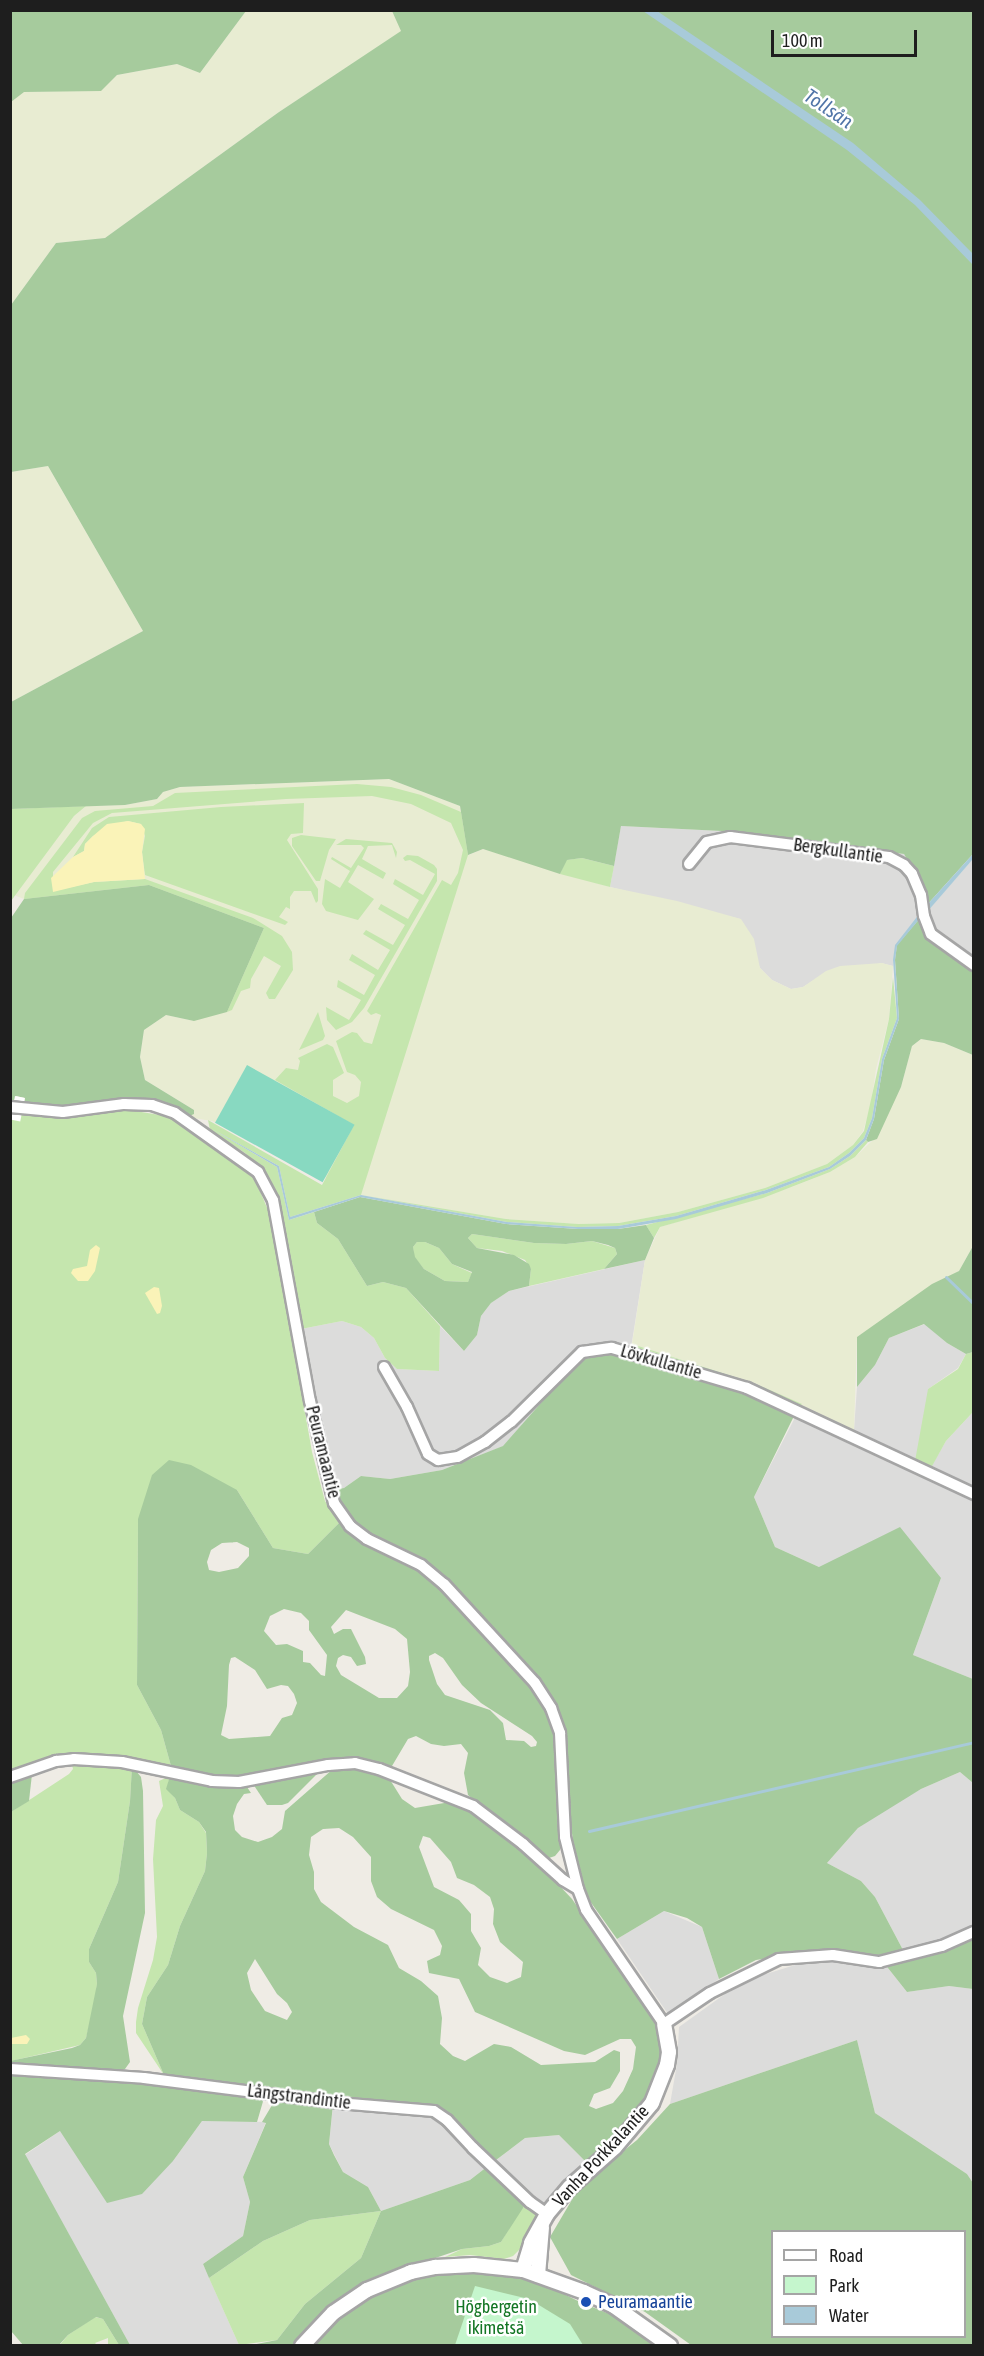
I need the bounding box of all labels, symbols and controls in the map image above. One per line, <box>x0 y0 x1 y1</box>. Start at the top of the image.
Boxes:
scale bar <box>774 18 920 56</box>
text: 100 m <box>782 30 823 51</box>
water label: Tollsån <box>800 83 858 133</box>
street label: Bergkullantie <box>792 834 884 868</box>
street label: Lövkullantie <box>618 1340 704 1384</box>
street label: Peuramaantie <box>301 1403 345 1501</box>
street label: Långstrandintie <box>246 2080 352 2114</box>
street label: Vanha Porkkalantie <box>548 2101 654 2211</box>
legend <box>771 2230 966 2338</box>
text: Road <box>829 2245 863 2266</box>
text: Park <box>829 2275 859 2296</box>
place label: Peuramaantie <box>598 2291 693 2313</box>
marker: Peuramaantie <box>579 2295 593 2309</box>
park label: Högbergetin ikimetsä <box>455 2297 537 2340</box>
text: Water <box>829 2305 868 2326</box>

